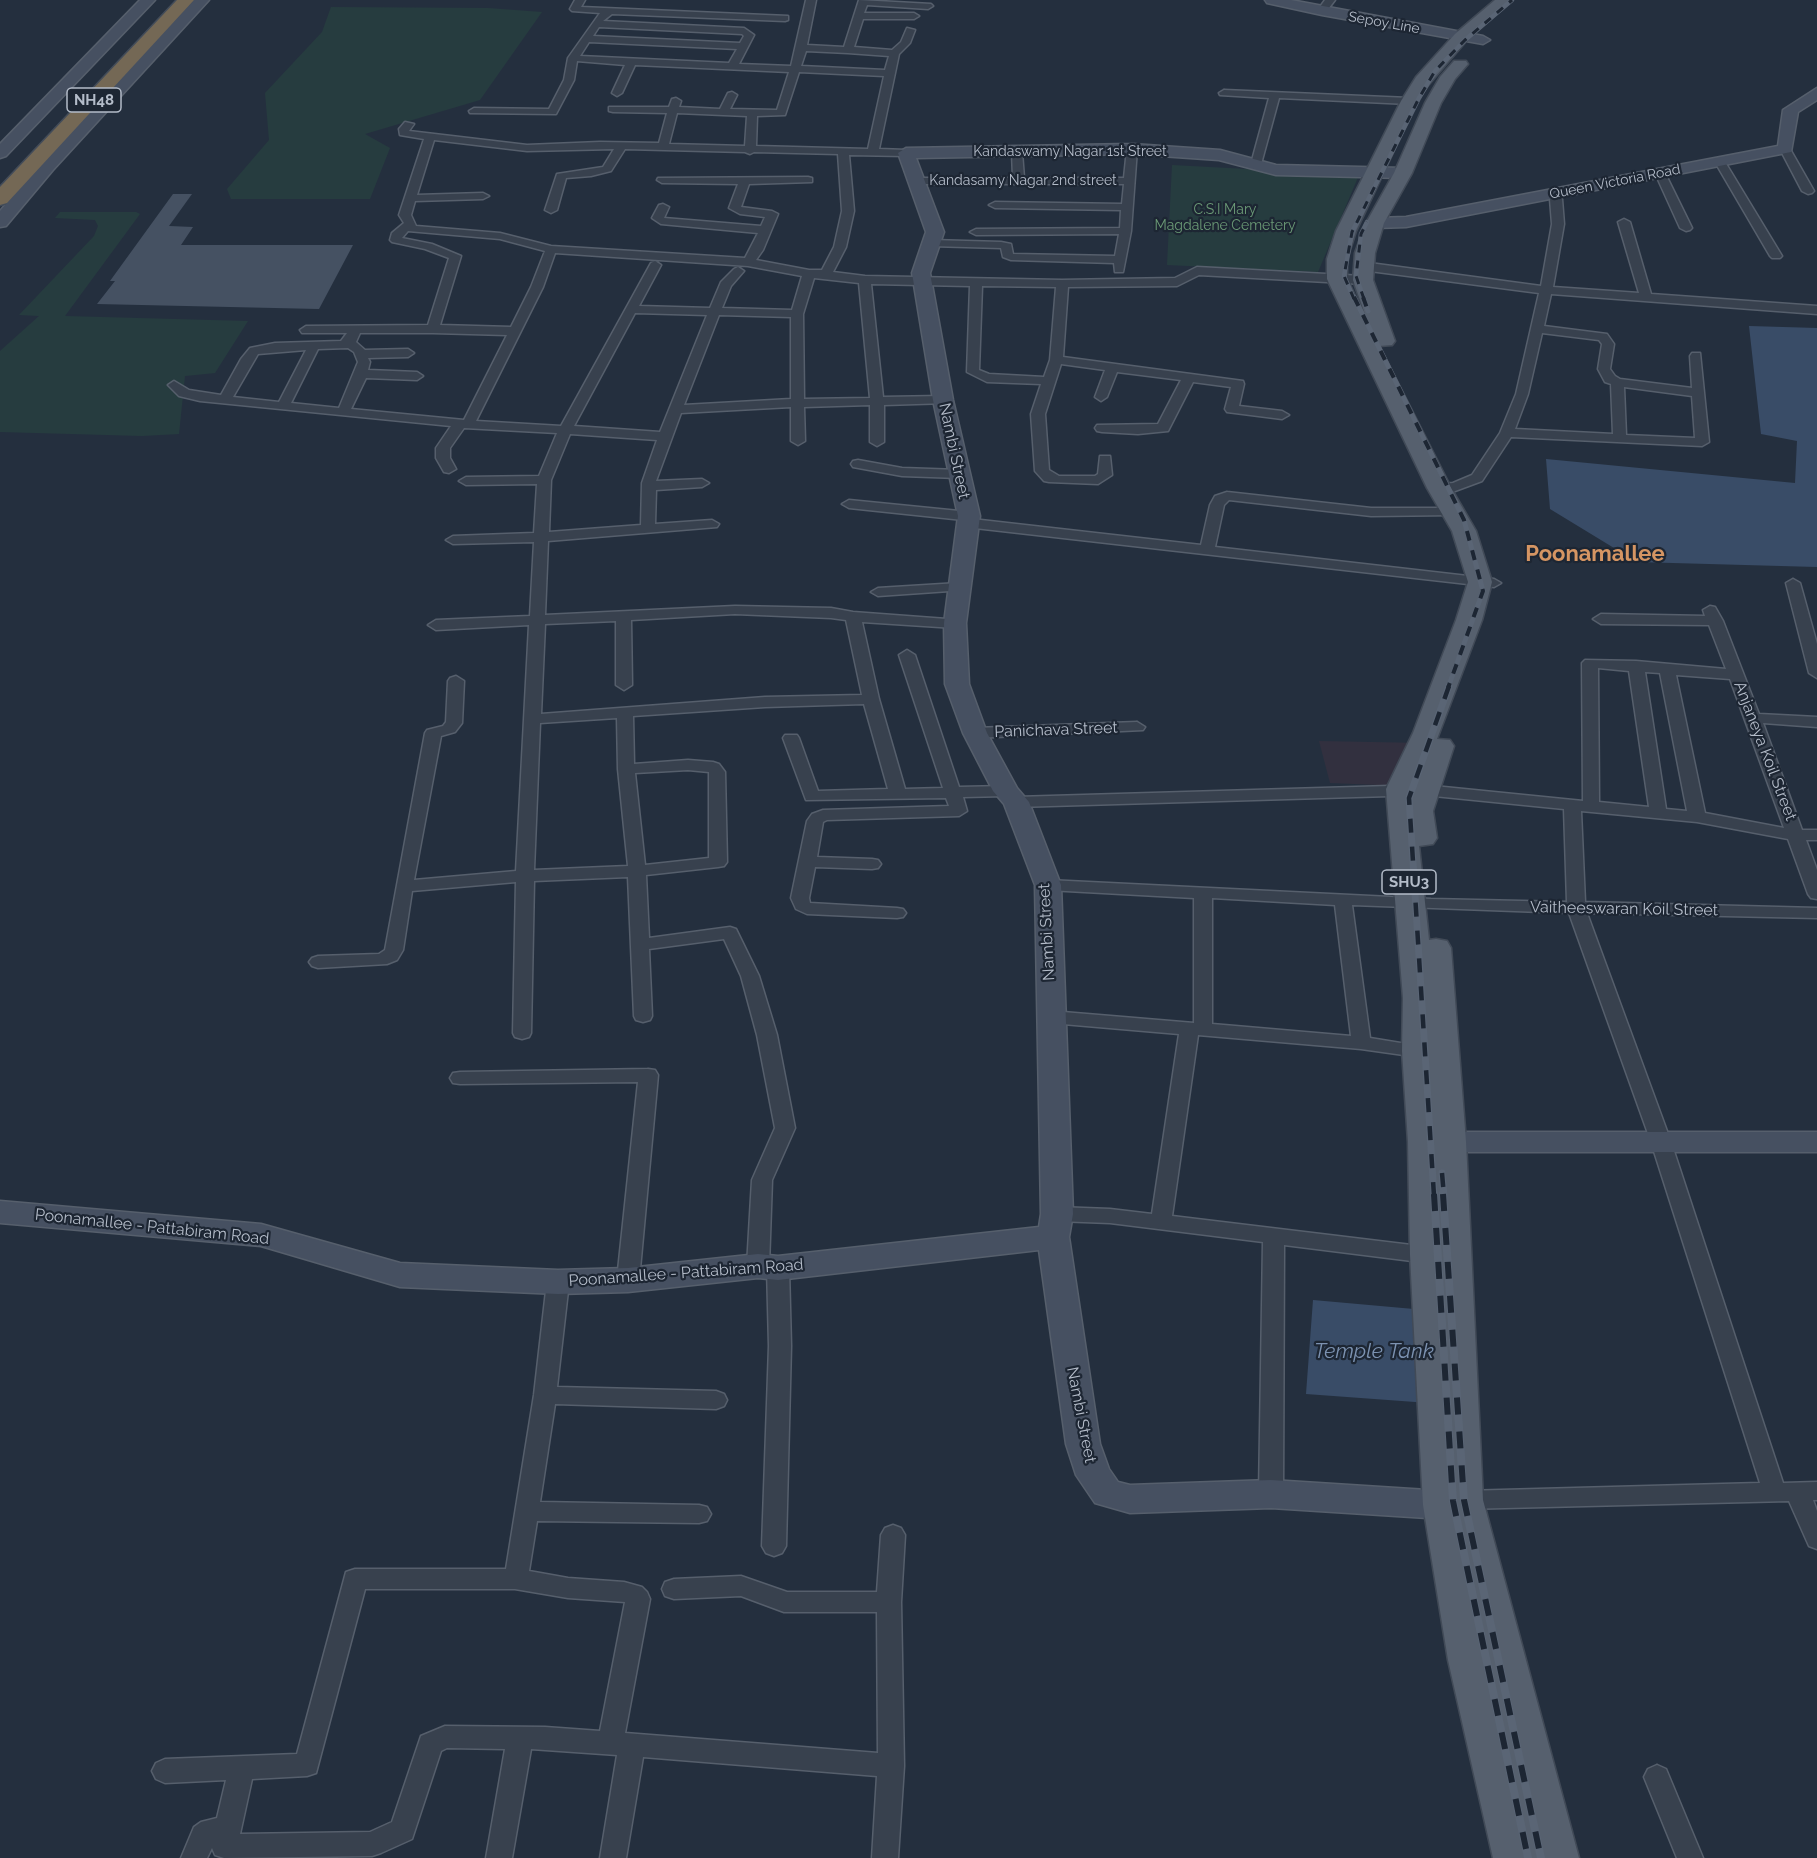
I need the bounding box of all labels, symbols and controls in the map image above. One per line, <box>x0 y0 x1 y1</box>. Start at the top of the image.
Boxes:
street label: Sepoy Line <box>1347 8 1421 38</box>
road number: NH48 <box>67 88 121 112</box>
street label: Kandaswamy Nagar 1st Street <box>973 144 1167 160</box>
street label: Queen Victoria Road <box>1548 161 1682 203</box>
street label: Kandasamy Nagar 2nd street <box>929 173 1117 189</box>
park label: C.S.I Mary Magdalene Cemetery <box>1155 202 1295 234</box>
street label: Nambi Street <box>934 401 974 501</box>
district label: Poonamallee <box>1525 541 1665 567</box>
street label: Anjaneya Koil Street <box>1730 679 1800 823</box>
street label: Panichava Street <box>994 718 1118 742</box>
road number: SHU3 <box>1382 870 1436 894</box>
street label: Nambi Street <box>1035 883 1059 981</box>
street label: Vaitheeswaran Koil Street <box>1530 898 1718 920</box>
street label: Poonamallee - Pattabiram Road <box>34 1205 270 1249</box>
street label: Poonamallee - Pattabiram Road <box>568 1255 804 1291</box>
water label: Temple Tank <box>1314 1339 1434 1365</box>
street label: Nambi Street <box>1062 1365 1100 1465</box>

